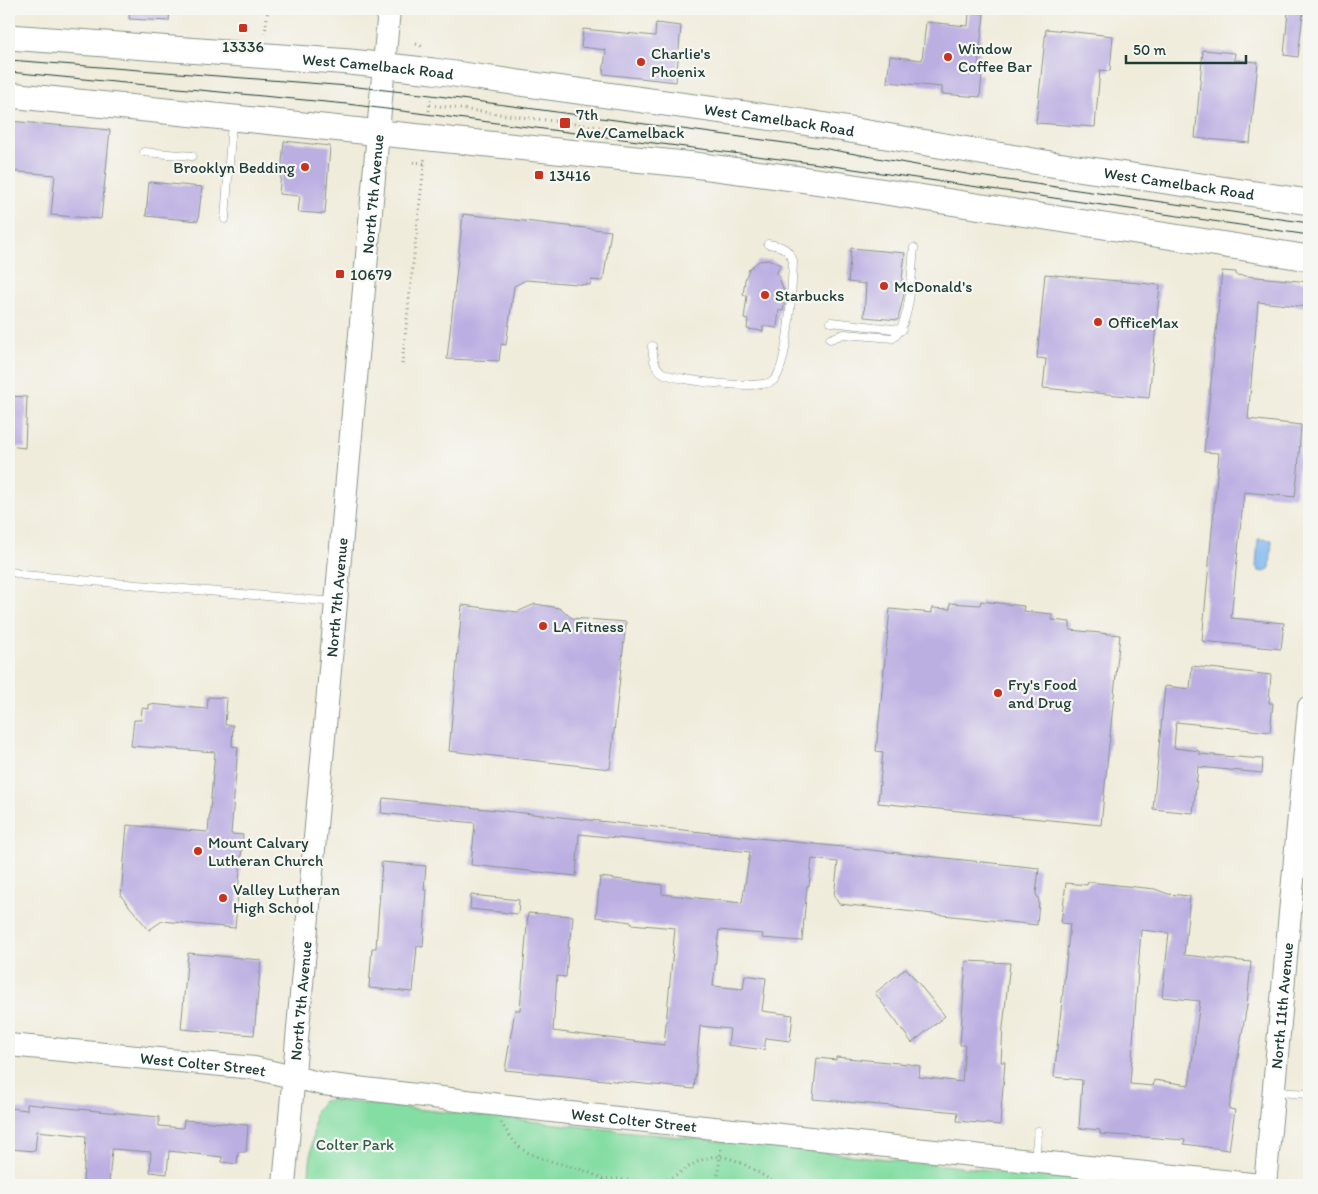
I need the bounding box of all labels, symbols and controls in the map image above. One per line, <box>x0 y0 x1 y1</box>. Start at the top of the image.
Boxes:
marker: 13336 <box>237 22 249 34</box>
scale bar <box>1126 32 1246 64</box>
place label: 13336 <box>222 37 264 56</box>
place label: Window Coffee Bar <box>958 39 1032 76</box>
text: 50 m <box>1133 41 1166 59</box>
place label: Charlie's Phoenix <box>651 44 711 81</box>
street label: West Camelback Road <box>301 50 455 84</box>
marker: Window Coffee Bar <box>942 51 954 63</box>
marker: Charlie's Phoenix <box>635 56 647 68</box>
street label: West Camelback Road <box>703 99 856 141</box>
place label: 7th Ave/Camelback <box>576 105 684 142</box>
marker: 7th Ave/Camelback <box>558 116 572 130</box>
street label: North 7th Avenue <box>358 133 388 255</box>
place label: Brooklyn Bedding <box>173 158 296 177</box>
marker: Brooklyn Bedding <box>299 161 311 173</box>
street label: West Camelback Road <box>1102 163 1256 204</box>
place label: 13416 <box>549 166 591 185</box>
marker: 13416 <box>533 169 545 181</box>
place label: 10679 <box>350 265 392 284</box>
marker: 10679 <box>334 268 346 280</box>
place label: McDonald's <box>894 277 972 296</box>
marker: McDonald's <box>878 280 890 292</box>
place label: Starbucks <box>775 286 844 305</box>
marker: Starbucks <box>759 289 771 301</box>
place label: OfficeMax <box>1108 313 1179 332</box>
marker: OfficeMax <box>1092 316 1104 328</box>
street label: North 7th Avenue <box>322 536 352 658</box>
place label: LA Fitness <box>553 617 624 636</box>
marker: LA Fitness <box>537 620 549 632</box>
place label: Fry's Food and Drug <box>1008 675 1077 712</box>
marker: Fry's Food and Drug <box>992 687 1004 699</box>
place label: Mount Calvary Lutheran Church <box>208 833 323 870</box>
marker: Mount Calvary Lutheran Church <box>192 845 204 857</box>
place label: Valley Lutheran High School <box>233 880 340 917</box>
marker: Valley Lutheran High School <box>217 892 229 904</box>
street label: North 7th Avenue <box>286 940 316 1061</box>
street label: North 11th Avenue <box>1267 941 1297 1070</box>
street label: West Colter Street <box>139 1048 268 1080</box>
street label: West Colter Street <box>570 1104 698 1136</box>
park label: Colter Park <box>316 1135 394 1154</box>

